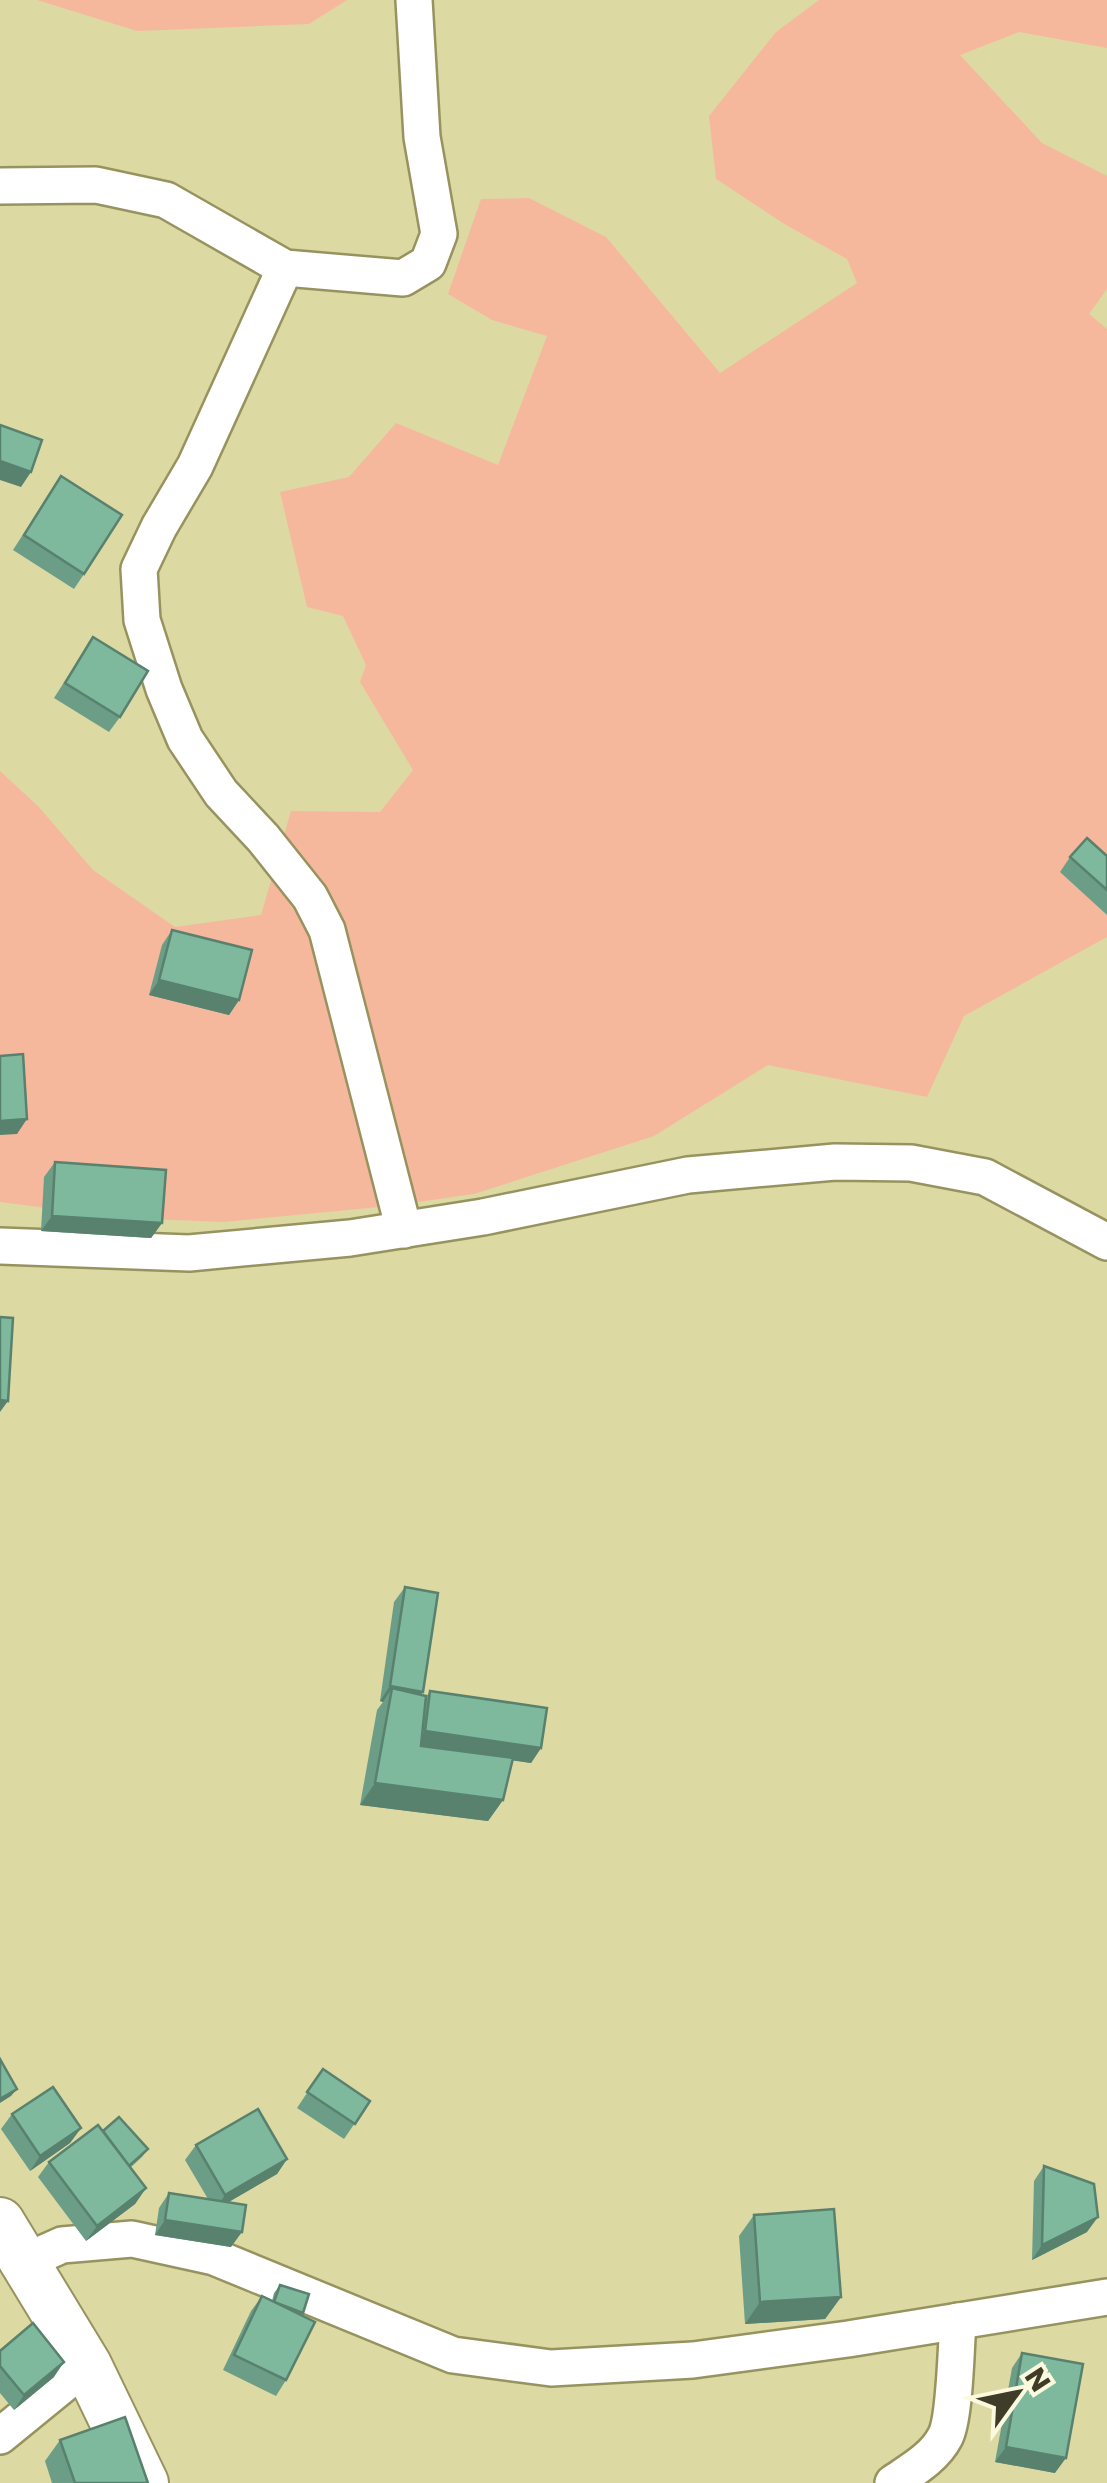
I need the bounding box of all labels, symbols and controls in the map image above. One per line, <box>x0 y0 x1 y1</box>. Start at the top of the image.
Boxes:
north arrow <box>967 2343 1067 2443</box>
text: N <box>1015 2360 1060 2399</box>

